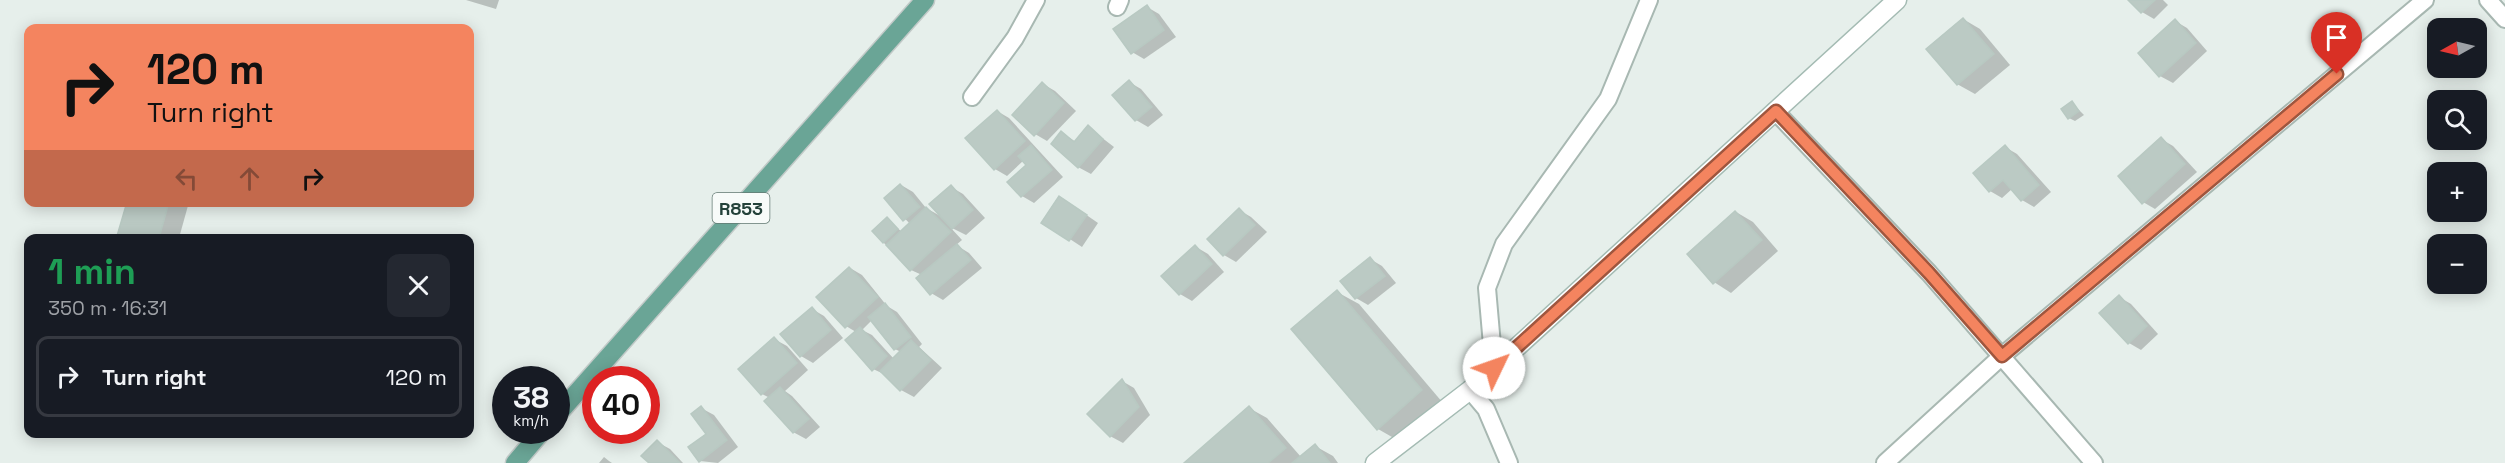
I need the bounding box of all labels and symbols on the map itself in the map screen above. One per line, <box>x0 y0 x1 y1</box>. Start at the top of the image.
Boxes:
pin <box>2311 12 2362 74</box>
north arrow <box>2427 18 2487 78</box>
road number: R853 <box>712 193 770 223</box>
position arrow <box>1462 336 1526 400</box>
speed limit sign: 40 <box>582 366 660 444</box>

